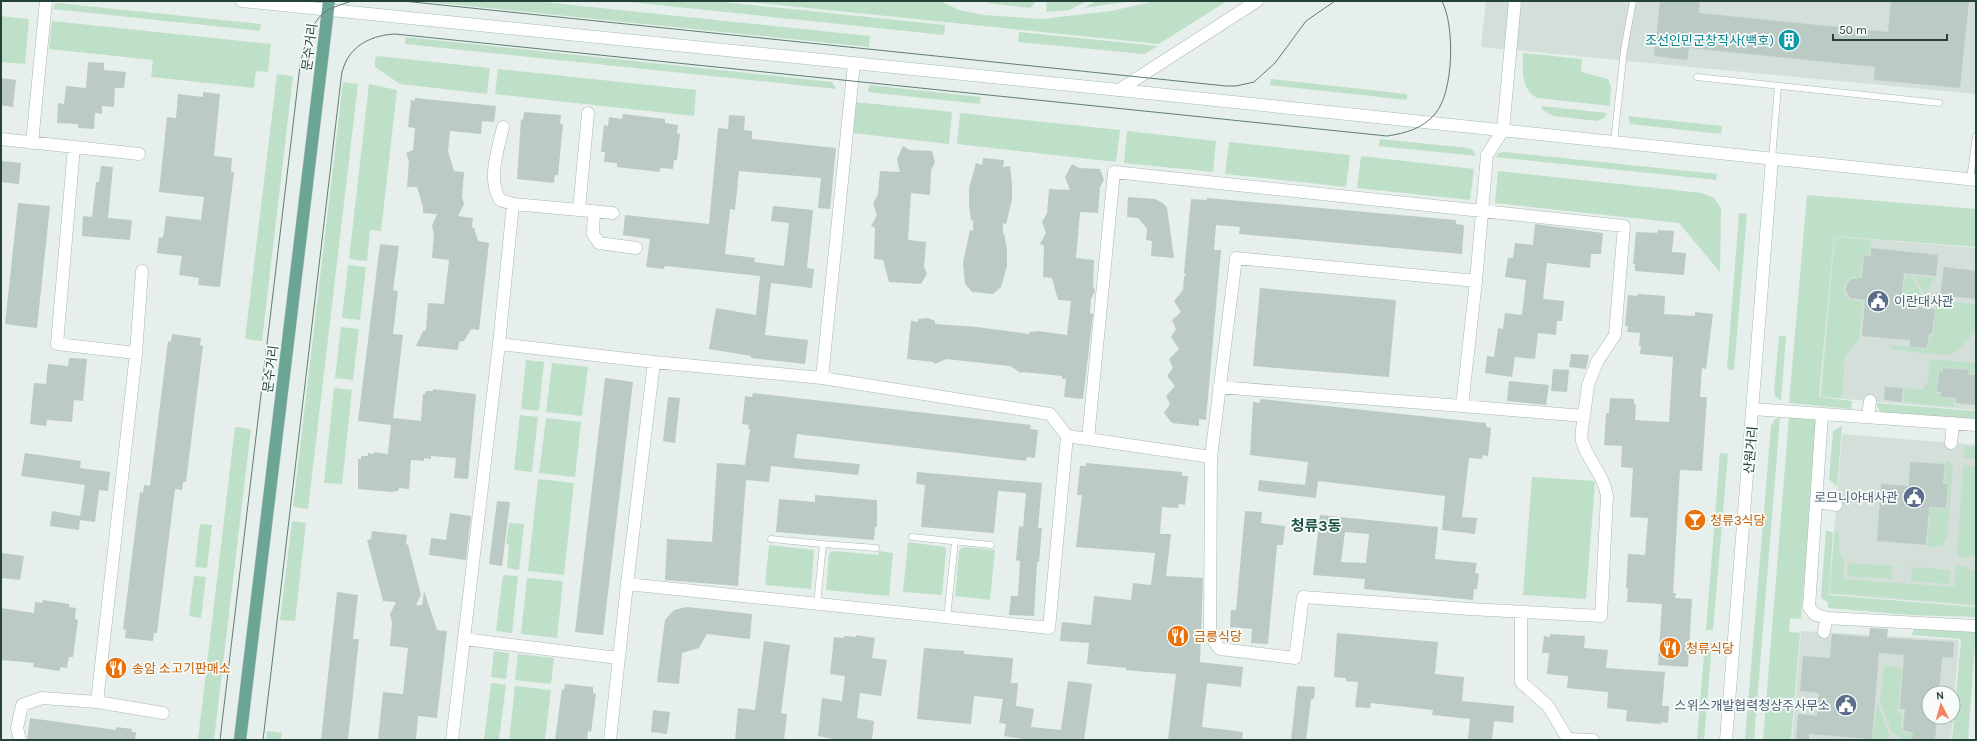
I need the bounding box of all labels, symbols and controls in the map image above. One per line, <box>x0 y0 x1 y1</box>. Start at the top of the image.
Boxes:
scale bar <box>1833 16 1947 42</box>
street label: 문수거리 <box>299 22 320 72</box>
text: 50 m <box>1839 23 1867 37</box>
building icon: 조선인민군창작사(백호) <box>1776 27 1802 53</box>
place label: 조선인민군창작사(백호) <box>1645 33 1774 48</box>
public building icon: 이란대사관 <box>1865 288 1891 314</box>
place label: 이란대사관 <box>1894 294 1954 309</box>
street label: 문수거리 <box>260 344 281 394</box>
street label: 산원거리 <box>1741 426 1760 475</box>
public building icon: 로므니아대사관 <box>1901 484 1927 510</box>
place label: 로므니아대사관 <box>1814 490 1898 505</box>
bar icon: 청류3식당 <box>1682 507 1708 533</box>
place label: 청류3식당 <box>1710 513 1766 528</box>
district label: 청류3동 <box>1291 517 1342 535</box>
restaurant icon: 금릉식당 <box>1165 623 1191 649</box>
place label: 금릉식당 <box>1194 629 1242 644</box>
restaurant icon: 청류식당 <box>1657 635 1683 661</box>
place label: 청류식당 <box>1686 641 1734 656</box>
restaurant icon: 송암 소고기판매소 <box>103 655 129 681</box>
place label: 송암 소고기판매소 <box>132 661 231 676</box>
north arrow <box>1921 685 1961 725</box>
text: N <box>1935 689 1945 702</box>
public building icon: 스위스개발협력청상주사무소 <box>1833 692 1859 718</box>
place label: 스위스개발협력청상주사무소 <box>1675 698 1830 713</box>

